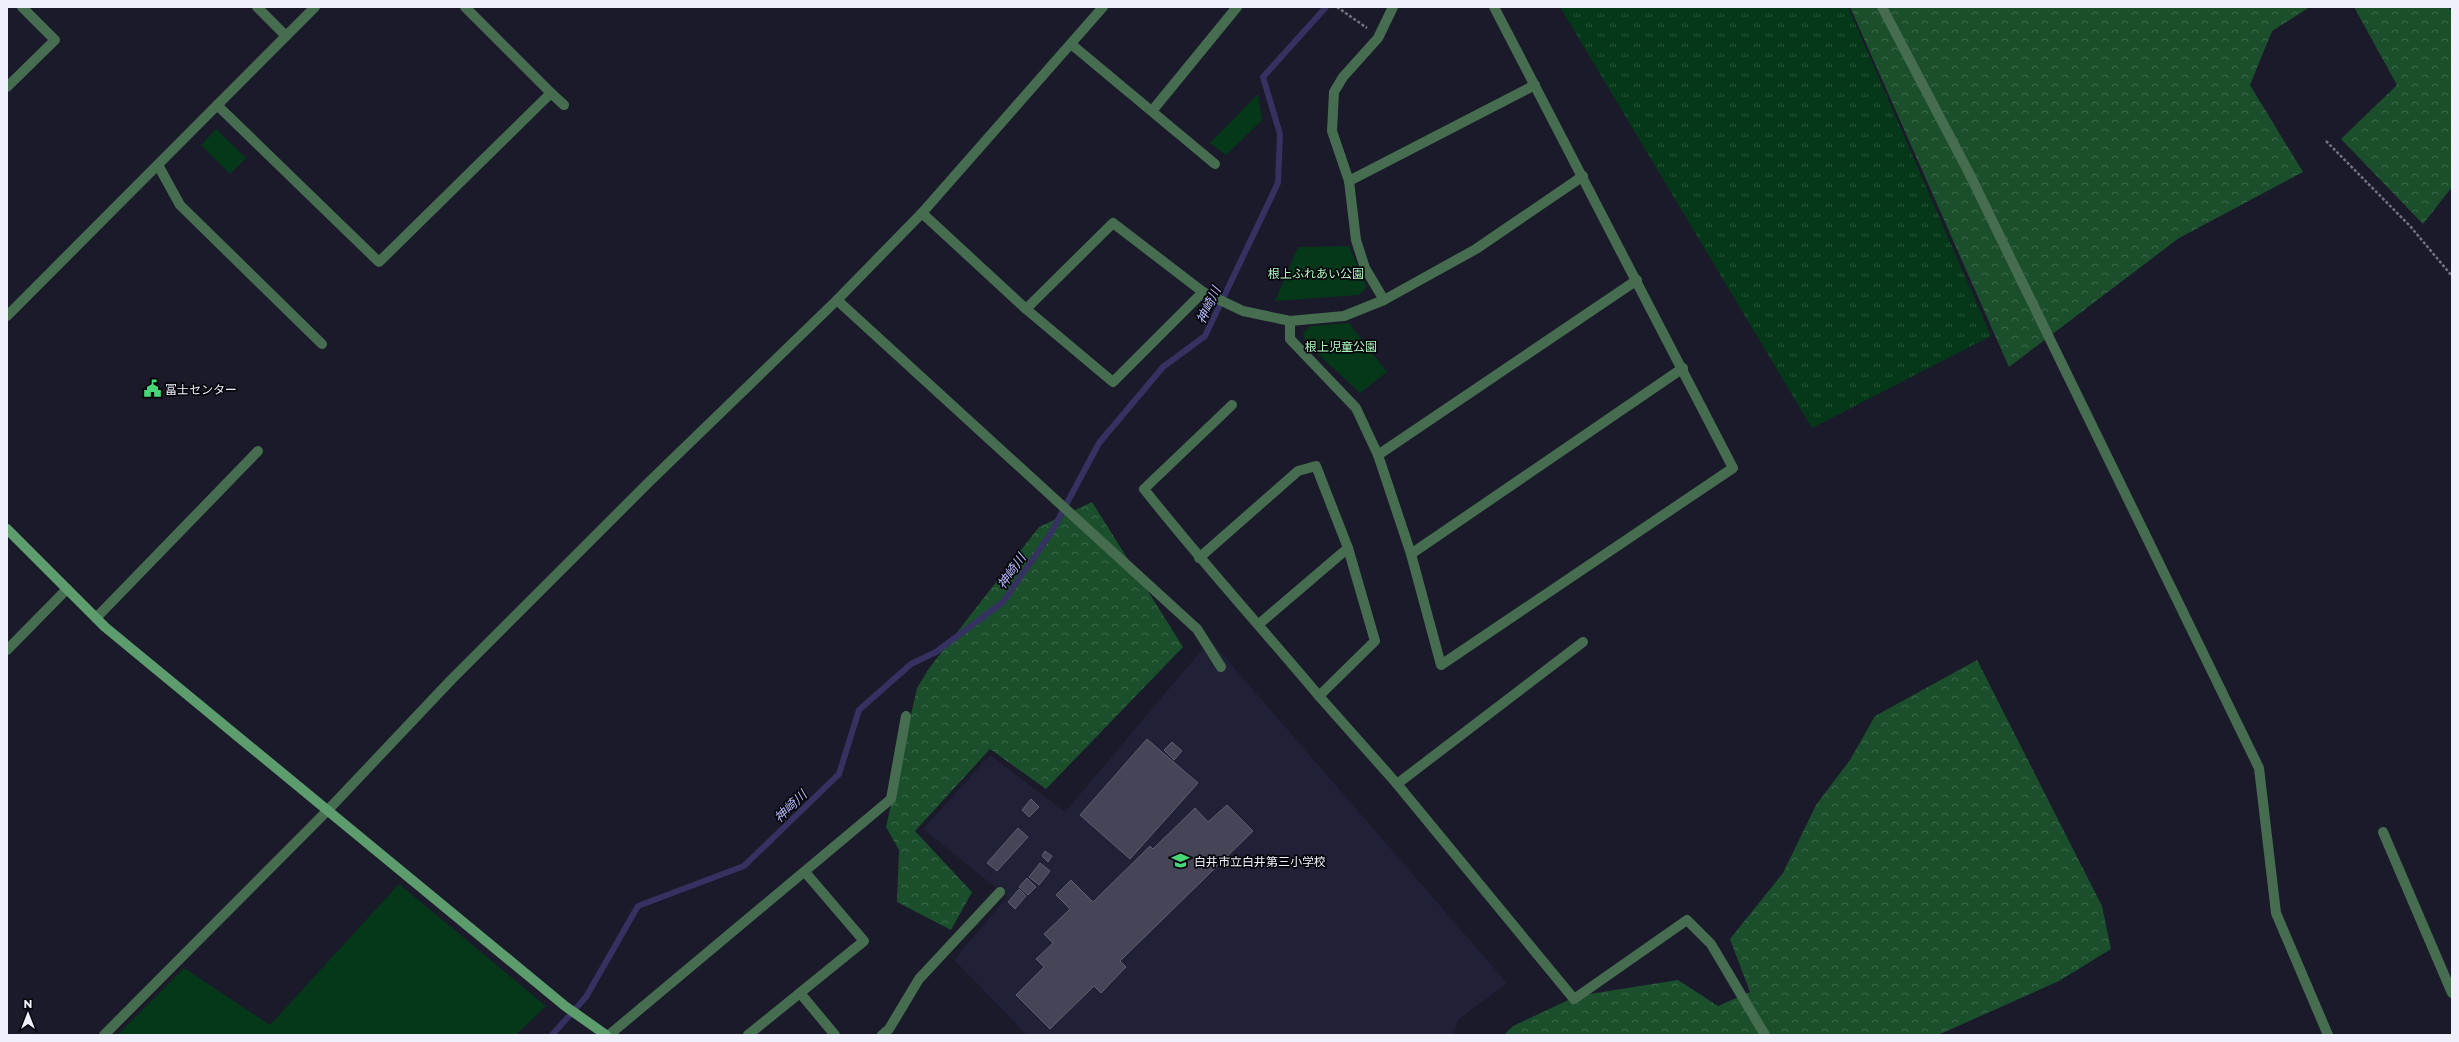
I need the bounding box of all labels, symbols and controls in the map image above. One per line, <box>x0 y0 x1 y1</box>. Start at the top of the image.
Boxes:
park label: 根上ふれあい公園 <box>1268 266 1364 281</box>
water label: 神崎川 <box>1192 282 1225 326</box>
park label: 根上児童公園 <box>1305 339 1377 354</box>
public building icon: 冨士センター <box>142 379 162 399</box>
place label: 冨士センター <box>165 382 237 397</box>
water label: 神崎川 <box>993 549 1030 592</box>
water label: 神崎川 <box>770 785 811 825</box>
school or university icon: 白井市立白井第三小学校 <box>1171 851 1191 871</box>
place label: 白井市立白井第三小学校 <box>1194 854 1326 869</box>
north arrow <box>8 994 48 1034</box>
text: N <box>24 997 32 1011</box>

